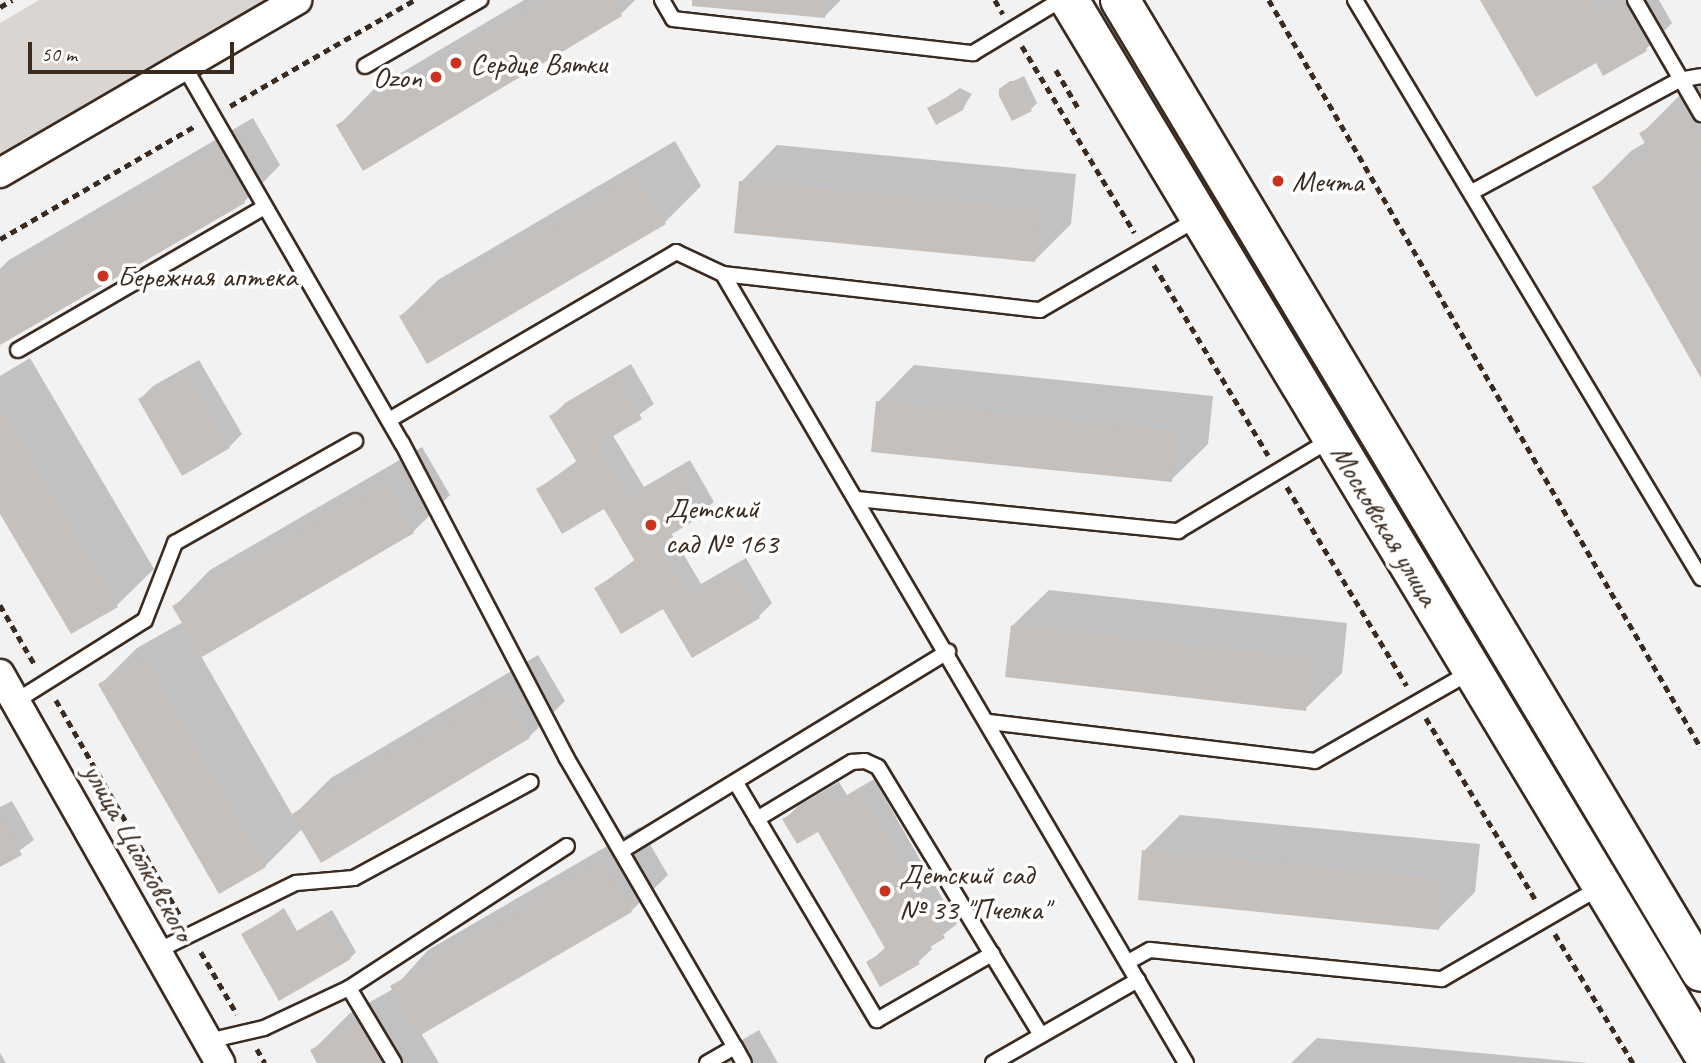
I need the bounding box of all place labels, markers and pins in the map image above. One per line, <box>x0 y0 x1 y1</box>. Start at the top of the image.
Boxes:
place label: Сердце Вятки <box>470 45 610 81</box>
marker: Сердце Вятки <box>448 55 464 71</box>
place label: Ozon <box>373 59 422 95</box>
marker: Ozon <box>428 69 444 85</box>
place label: Мечта <box>1292 163 1364 199</box>
marker: Мечта <box>1270 173 1286 189</box>
place label: Бережная аптека <box>117 258 297 294</box>
marker: Бережная аптека <box>95 268 111 284</box>
place label: Детский сад № 163 <box>665 490 778 560</box>
marker: Детский сад № 163 <box>643 517 659 533</box>
place label: Детский сад № 33 "Пчелка" <box>899 856 1049 926</box>
marker: Детский сад № 33 "Пчелка" <box>877 883 893 899</box>

